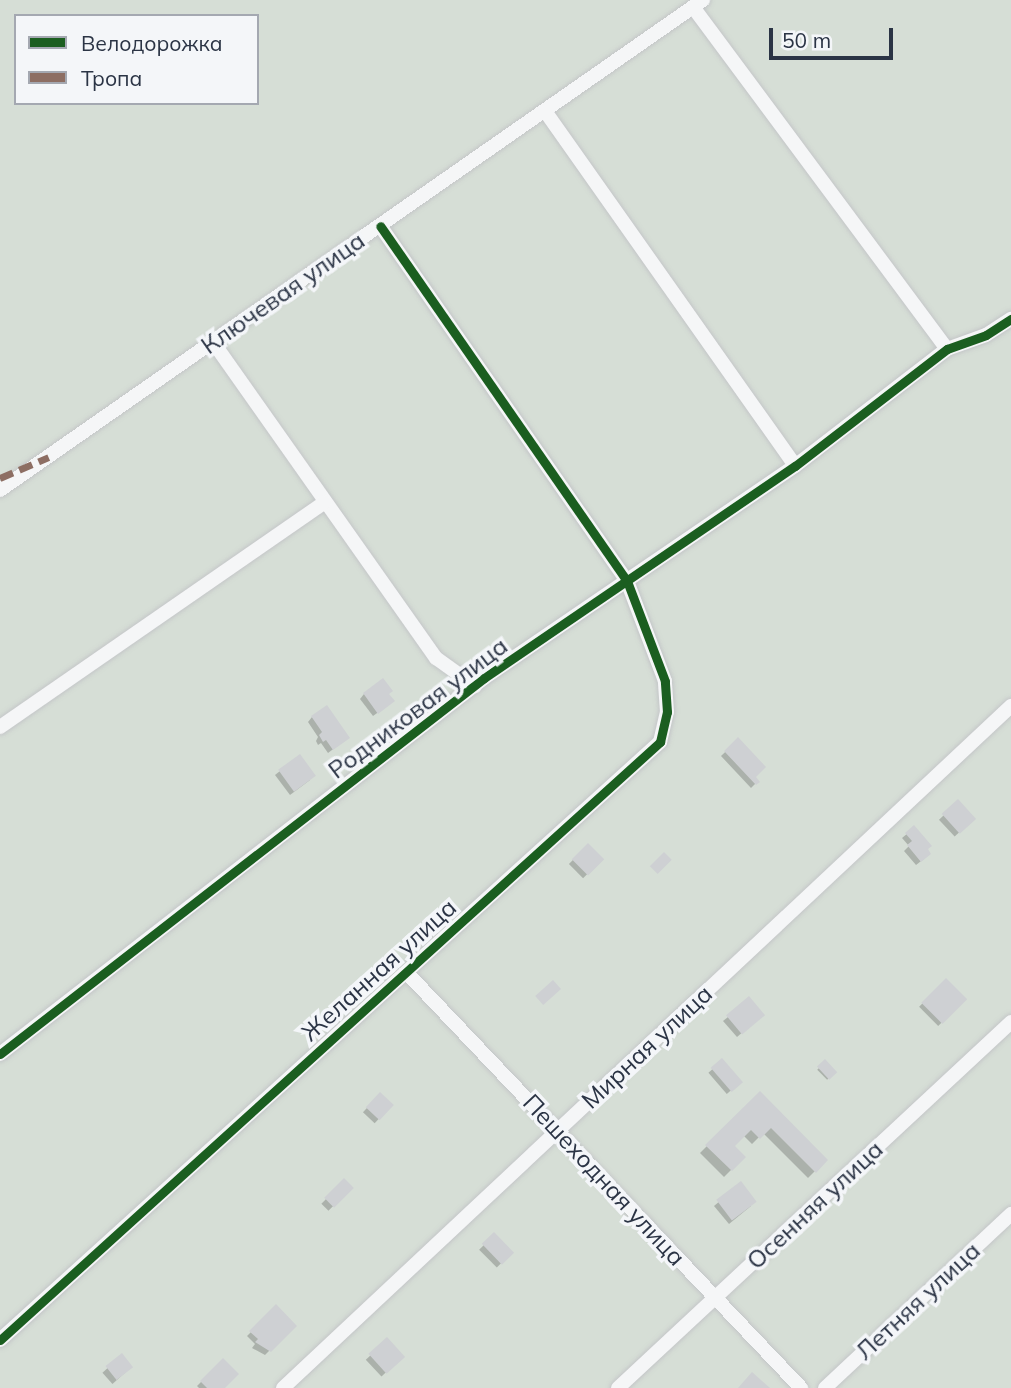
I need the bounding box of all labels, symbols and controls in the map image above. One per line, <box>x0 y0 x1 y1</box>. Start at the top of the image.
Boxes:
legend <box>14 14 259 105</box>
scale bar <box>773 14 897 58</box>
text: 50 m <box>782 27 831 53</box>
text: Велодорожка <box>81 30 223 56</box>
text: Тропа <box>81 65 142 91</box>
street label: Ключевая улица <box>196 226 370 360</box>
street label: Родниковая улица <box>323 631 513 785</box>
street label: Желанная улица <box>296 893 462 1047</box>
street label: Мирная улица <box>576 979 718 1115</box>
street label: Пешеходная улица <box>517 1088 691 1272</box>
street label: Осенняя улица <box>741 1135 889 1275</box>
street label: Летняя улица <box>850 1236 986 1366</box>

